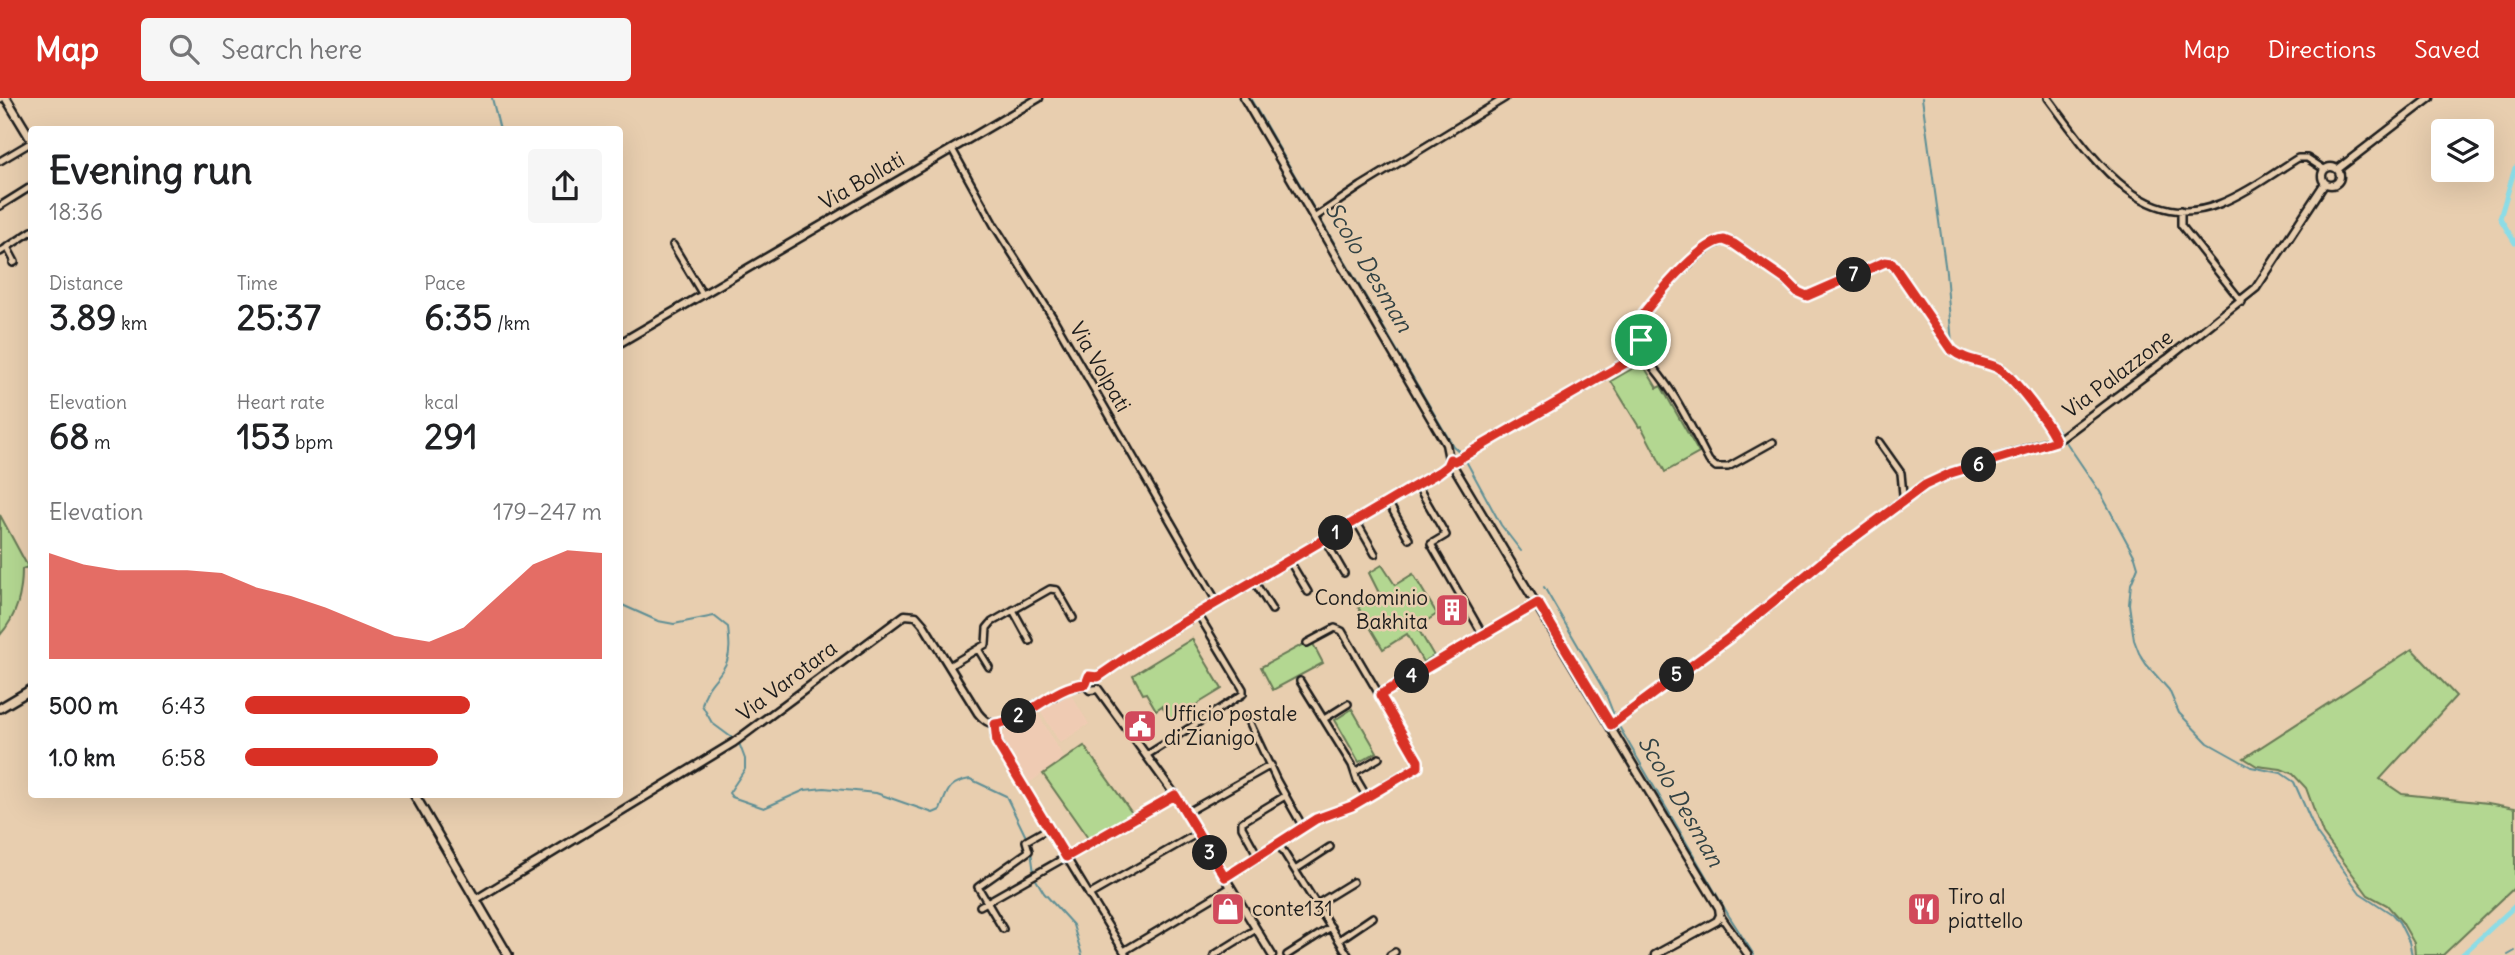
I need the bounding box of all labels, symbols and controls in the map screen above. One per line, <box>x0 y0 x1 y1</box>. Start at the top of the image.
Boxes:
search box <box>141 18 631 81</box>
text: Map <box>35 28 99 70</box>
icon: search <box>165 30 203 68</box>
text: Search here <box>221 33 362 66</box>
text: Map <box>2183 34 2230 64</box>
text: Directions <box>2268 34 2376 64</box>
text: Saved <box>2414 34 2480 64</box>
map controls <box>2431 119 2494 182</box>
button: layers <box>2431 119 2494 182</box>
street label: Via Bollati <box>814 145 909 216</box>
text: Evening run <box>49 147 252 194</box>
button: share <box>528 149 602 223</box>
water label: Scolo Desman <box>1319 196 1420 338</box>
text: 18:36 <box>49 197 103 226</box>
pin: 7 <box>1836 258 1871 292</box>
text: 7 <box>1849 262 1858 286</box>
text: Distance <box>49 271 123 295</box>
text: Time <box>237 271 278 295</box>
text: Pace <box>424 271 466 295</box>
text: 3.89 <box>49 295 116 339</box>
text: 25:37 <box>237 295 321 339</box>
text: 6:35 <box>424 295 492 339</box>
pin <box>1611 310 1671 370</box>
text: km <box>116 311 147 335</box>
text: /km <box>492 311 530 335</box>
street label: Via Volpati <box>1064 317 1137 417</box>
icon: arrive <box>1622 321 1660 359</box>
street label: Via Palazzone <box>2057 323 2178 424</box>
text: Elevation <box>49 390 127 414</box>
text: Heart rate <box>237 390 325 414</box>
text: kcal <box>424 390 459 414</box>
text: 68 <box>49 414 89 458</box>
text: 153 <box>237 414 291 458</box>
text: 291 <box>424 414 478 458</box>
text: m <box>89 430 111 454</box>
text: bpm <box>291 430 333 454</box>
pin: 6 <box>1962 448 1996 482</box>
text: 6 <box>1973 452 1984 476</box>
text: Elevation <box>49 497 143 526</box>
text: 179–247 m <box>493 497 602 526</box>
pin: 1 <box>1318 516 1354 550</box>
text: 1 <box>1332 520 1339 544</box>
place label: Condominio Bakhita <box>1314 584 1428 635</box>
building icon: Condominio Bakhita <box>1433 591 1471 629</box>
street label: Via Varotara <box>731 634 842 727</box>
pin: 4 <box>1394 658 1430 694</box>
pin: 5 <box>1660 658 1694 692</box>
text: 5 <box>1671 662 1682 686</box>
text: 4 <box>1406 663 1417 687</box>
text: 500 m <box>49 691 118 720</box>
text: 6:43 <box>161 691 206 720</box>
pin: 2 <box>1002 698 1036 734</box>
place label: Ufficio postale di Zianigo <box>1164 700 1297 751</box>
text: 2 <box>1013 703 1024 727</box>
public building icon: Ufficio postale di Zianigo <box>1121 707 1159 745</box>
water label: Scolo Desman <box>1632 730 1731 872</box>
text: 1.0 km <box>49 743 115 772</box>
text: 6:58 <box>161 743 206 772</box>
pin: 3 <box>1192 836 1228 870</box>
text: 3 <box>1204 840 1215 864</box>
place label: Tiro al piattello <box>1948 883 2023 934</box>
shop icon: conte131 <box>1209 890 1247 928</box>
restaurant icon: Tiro al piattello <box>1905 890 1943 928</box>
place label: conte131 <box>1252 895 1333 922</box>

